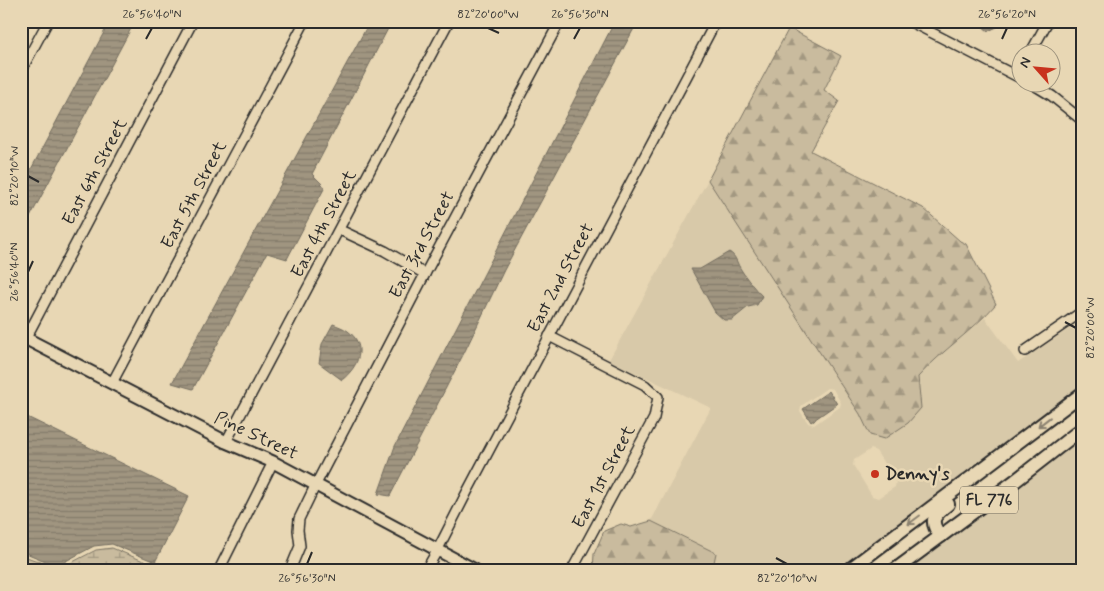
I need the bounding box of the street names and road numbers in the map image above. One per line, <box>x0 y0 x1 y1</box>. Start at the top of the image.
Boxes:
street label: East 6th Street <box>57 114 133 229</box>
street label: East 5th Street <box>155 136 233 253</box>
street label: East 4th Street <box>286 166 363 282</box>
street label: East 3rd Street <box>384 187 460 303</box>
street label: East 2nd Street <box>522 219 600 337</box>
street label: Pine Street <box>210 406 302 466</box>
street label: East 1st Street <box>567 421 641 533</box>
road number: FL 776 <box>960 486 1018 514</box>

